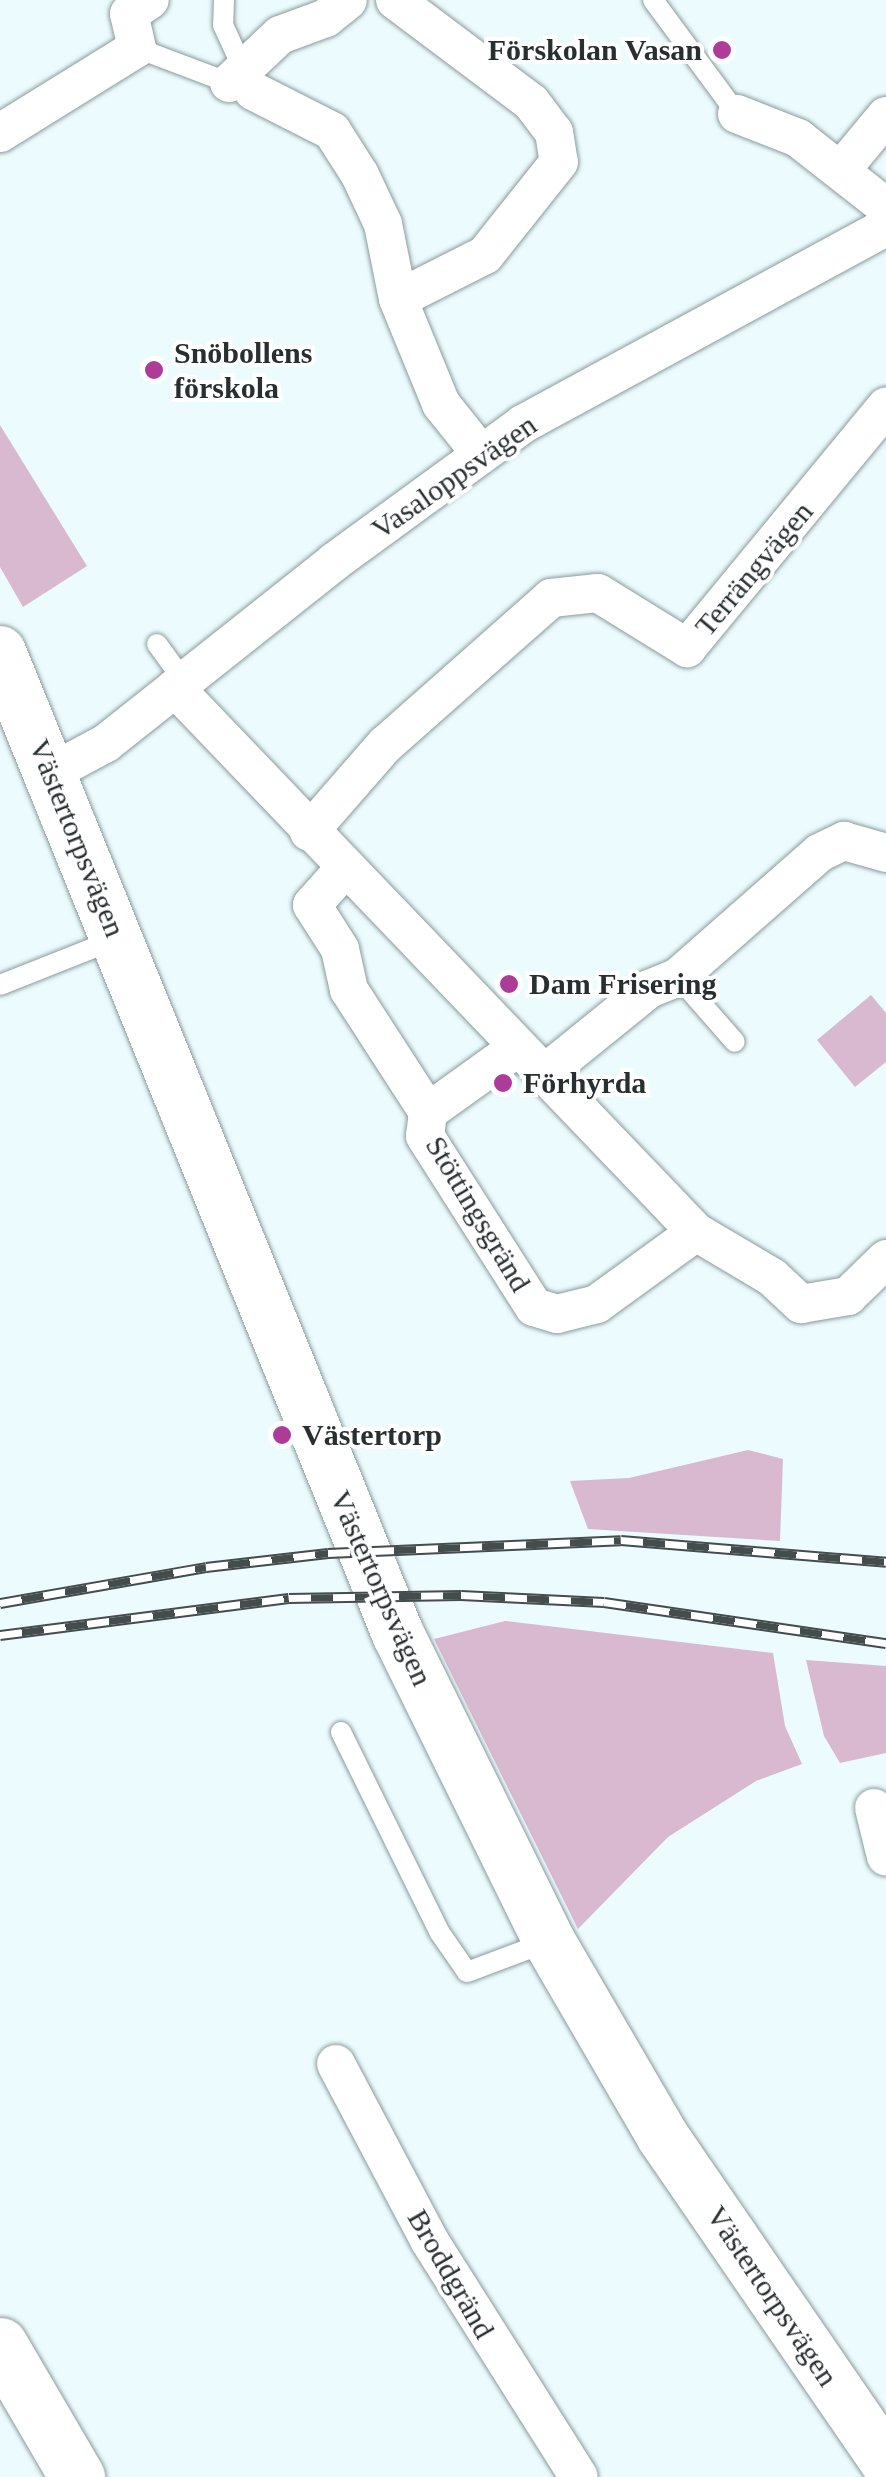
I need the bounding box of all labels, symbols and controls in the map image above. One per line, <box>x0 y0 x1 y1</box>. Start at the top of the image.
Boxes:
place label: Förskolan Vasan <box>487 32 702 68</box>
marker: Förskolan Vasan <box>711 39 733 61</box>
place label: Snöbollens förskola <box>174 335 312 406</box>
marker: Snöbollens förskola <box>143 359 165 381</box>
street label: Vasaloppsvägen <box>365 407 543 547</box>
street label: Terrängvägen <box>687 494 821 644</box>
street label: Västertorpsvägen <box>21 734 133 942</box>
place label: Dam Frisering <box>529 966 716 1002</box>
marker: Dam Frisering <box>498 973 520 995</box>
place label: Förhyrda <box>523 1065 646 1101</box>
marker: Förhyrda <box>492 1072 514 1094</box>
street label: Stöttingsgränd <box>418 1130 538 1298</box>
place label: Västertorp <box>302 1417 442 1453</box>
marker: Västertorp <box>271 1424 293 1446</box>
street label: Västertorpsvägen <box>322 1485 440 1691</box>
street label: Västertorpsvägen <box>698 2199 846 2393</box>
street label: Broddgränd <box>400 2203 502 2345</box>

